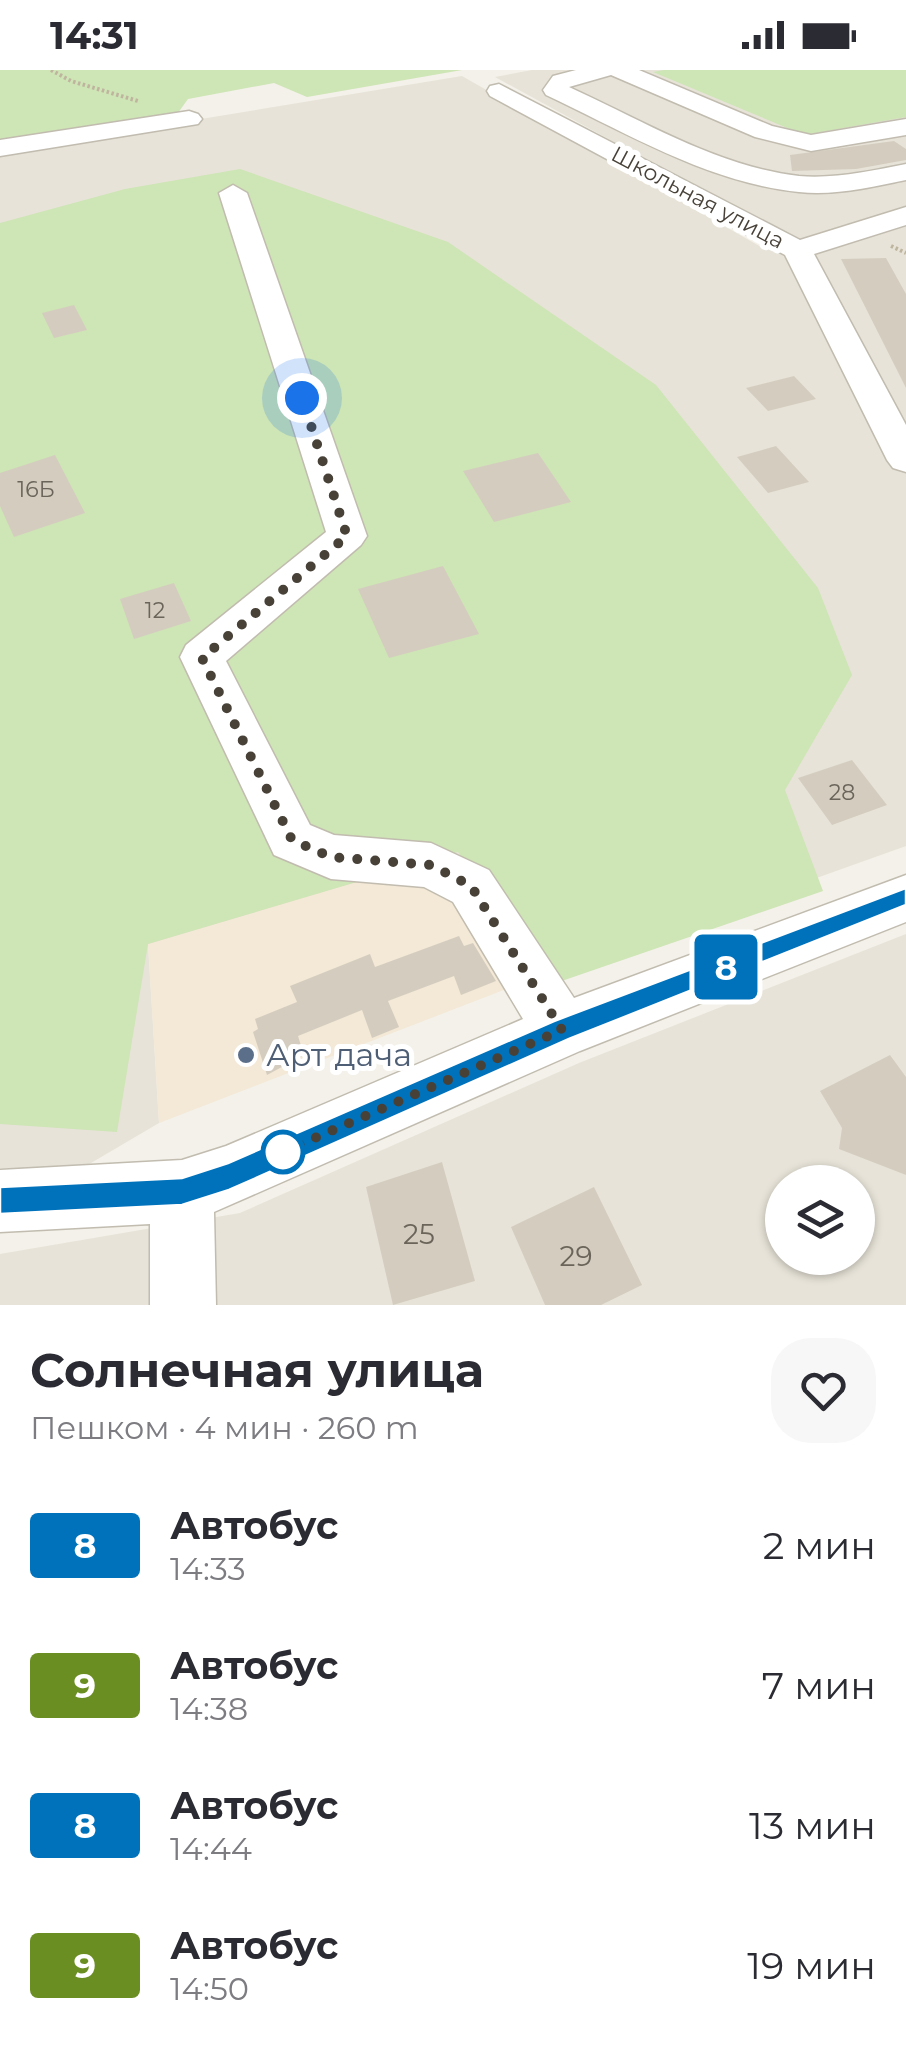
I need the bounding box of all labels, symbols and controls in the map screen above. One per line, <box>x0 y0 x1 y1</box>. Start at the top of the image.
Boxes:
text: 14:31 <box>50 12 139 59</box>
street label: Школьная улица <box>607 140 789 254</box>
your location <box>277 373 327 423</box>
house number: 16Б <box>17 476 55 503</box>
house number: 12 <box>145 597 165 624</box>
house number: 28 <box>829 779 855 806</box>
line badge: 8 <box>694 934 758 1000</box>
text: 8 <box>714 946 738 989</box>
place label: Арт дача <box>266 1035 412 1074</box>
marker: Арт дача <box>235 1044 257 1066</box>
unlabelled marker <box>262 1131 304 1173</box>
map controls <box>765 1165 875 1275</box>
button: layers <box>765 1165 875 1275</box>
house number: 25 <box>403 1217 435 1251</box>
house number: 29 <box>560 1239 592 1273</box>
button: heart <box>771 1338 876 1443</box>
text: Солнечная улица <box>30 1341 484 1399</box>
text: Пешком · 4 мин · 260 m <box>30 1408 419 1447</box>
text: Автобус <box>170 1502 339 1549</box>
text: 2 мин <box>763 1522 876 1569</box>
text: 8 <box>73 1524 97 1567</box>
text: 14:33 <box>170 1549 246 1588</box>
text: Автобус <box>170 1642 339 1689</box>
text: 7 мин <box>762 1662 876 1709</box>
text: 9 <box>74 1664 96 1707</box>
text: 14:38 <box>170 1689 248 1728</box>
text: Автобус <box>170 1782 339 1829</box>
text: 13 мин <box>749 1802 876 1849</box>
text: 8 <box>73 1804 97 1847</box>
text: 14:44 <box>170 1829 252 1868</box>
text: Автобус <box>170 1922 339 1969</box>
text: 19 мин <box>747 1942 876 1989</box>
text: 9 <box>74 1944 96 1987</box>
text: 14:50 <box>170 1969 249 2008</box>

